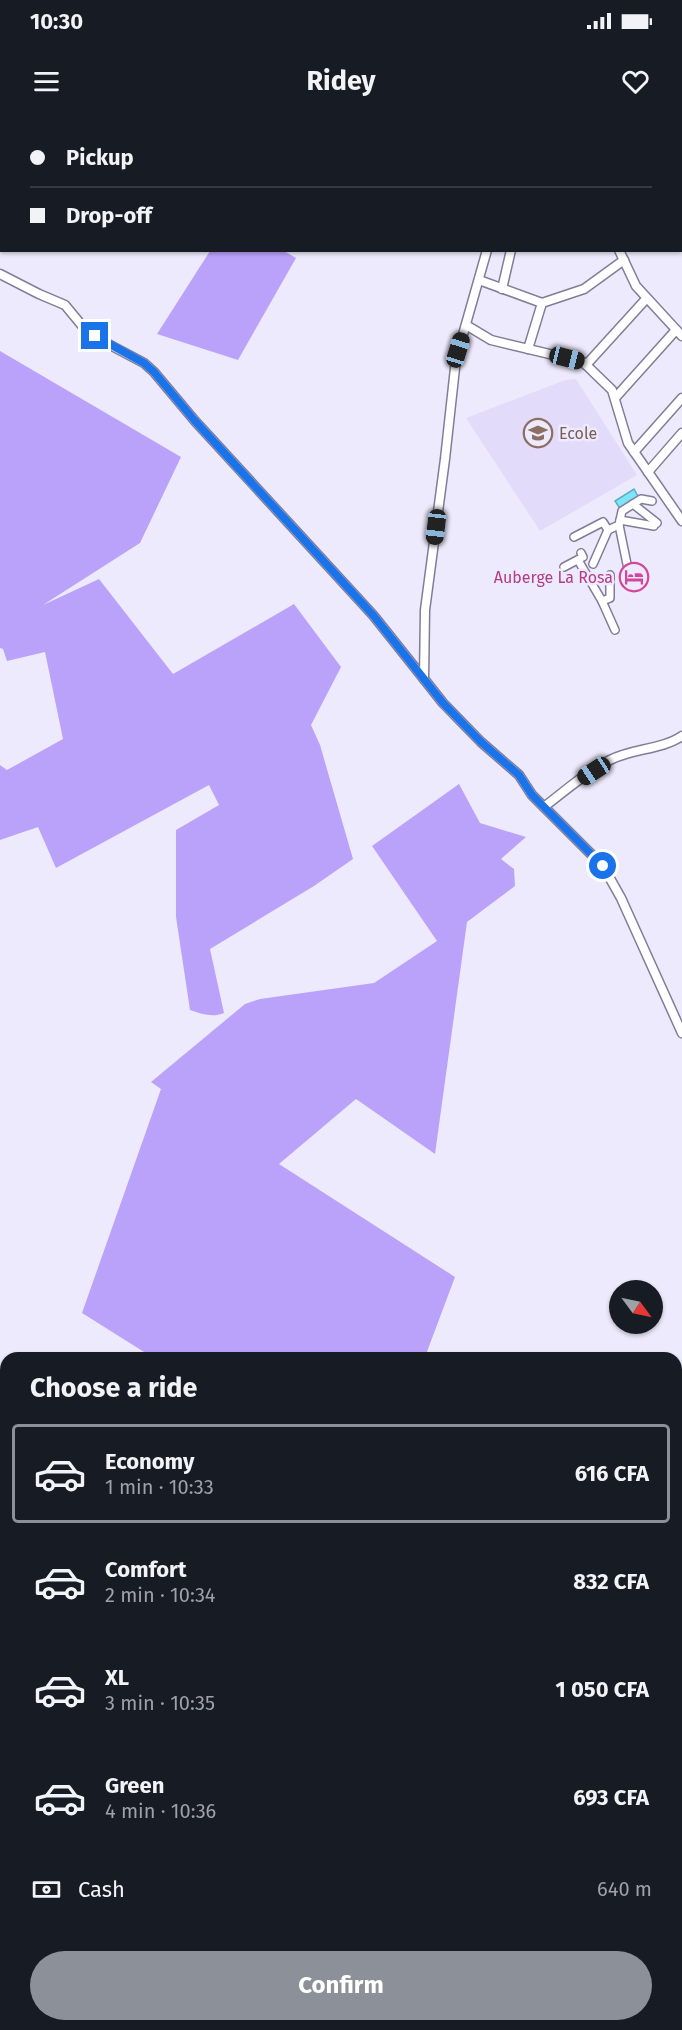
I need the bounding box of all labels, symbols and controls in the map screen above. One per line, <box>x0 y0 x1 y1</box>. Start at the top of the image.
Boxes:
text: 10:30 <box>30 8 83 35</box>
icon: menu <box>30 65 63 98</box>
text: Ridey <box>306 65 376 97</box>
icon: heart <box>619 65 652 98</box>
text: Pickup <box>66 144 134 171</box>
text: Drop-off <box>66 202 152 229</box>
route end <box>81 322 108 349</box>
car <box>444 330 472 370</box>
car <box>547 345 587 371</box>
school or university icon: Ecole <box>522 417 554 449</box>
place label: Ecole <box>559 424 597 443</box>
car <box>425 508 447 546</box>
hotel icon: Auberge La Rosa <box>618 561 650 593</box>
place label: Auberge La Rosa <box>494 568 613 587</box>
car <box>574 754 614 788</box>
route start <box>589 852 616 879</box>
north arrow <box>609 1280 663 1334</box>
map controls <box>609 1280 663 1334</box>
text: Choose a ride <box>30 1372 197 1404</box>
icon: car <box>33 1447 87 1501</box>
text: Economy <box>105 1448 194 1475</box>
text: 616 CFA <box>575 1460 649 1487</box>
text: 1 min · 10:33 <box>105 1475 214 1499</box>
icon: car <box>33 1555 87 1609</box>
text: Comfort <box>105 1556 186 1583</box>
text: 832 CFA <box>573 1568 649 1595</box>
text: 2 min · 10:34 <box>105 1583 215 1607</box>
icon: car <box>33 1663 87 1717</box>
text: XL <box>105 1664 129 1691</box>
text: 1 050 CFA <box>556 1676 649 1703</box>
text: 3 min · 10:35 <box>105 1691 215 1715</box>
icon: car <box>33 1771 87 1825</box>
text: Green <box>105 1772 164 1799</box>
text: 693 CFA <box>573 1784 649 1811</box>
text: 4 min · 10:36 <box>105 1799 216 1823</box>
icon: cash <box>30 1873 63 1906</box>
text: Cash <box>78 1876 125 1903</box>
text: 640 m <box>597 1877 652 1901</box>
button: Confirm <box>30 1951 652 2020</box>

